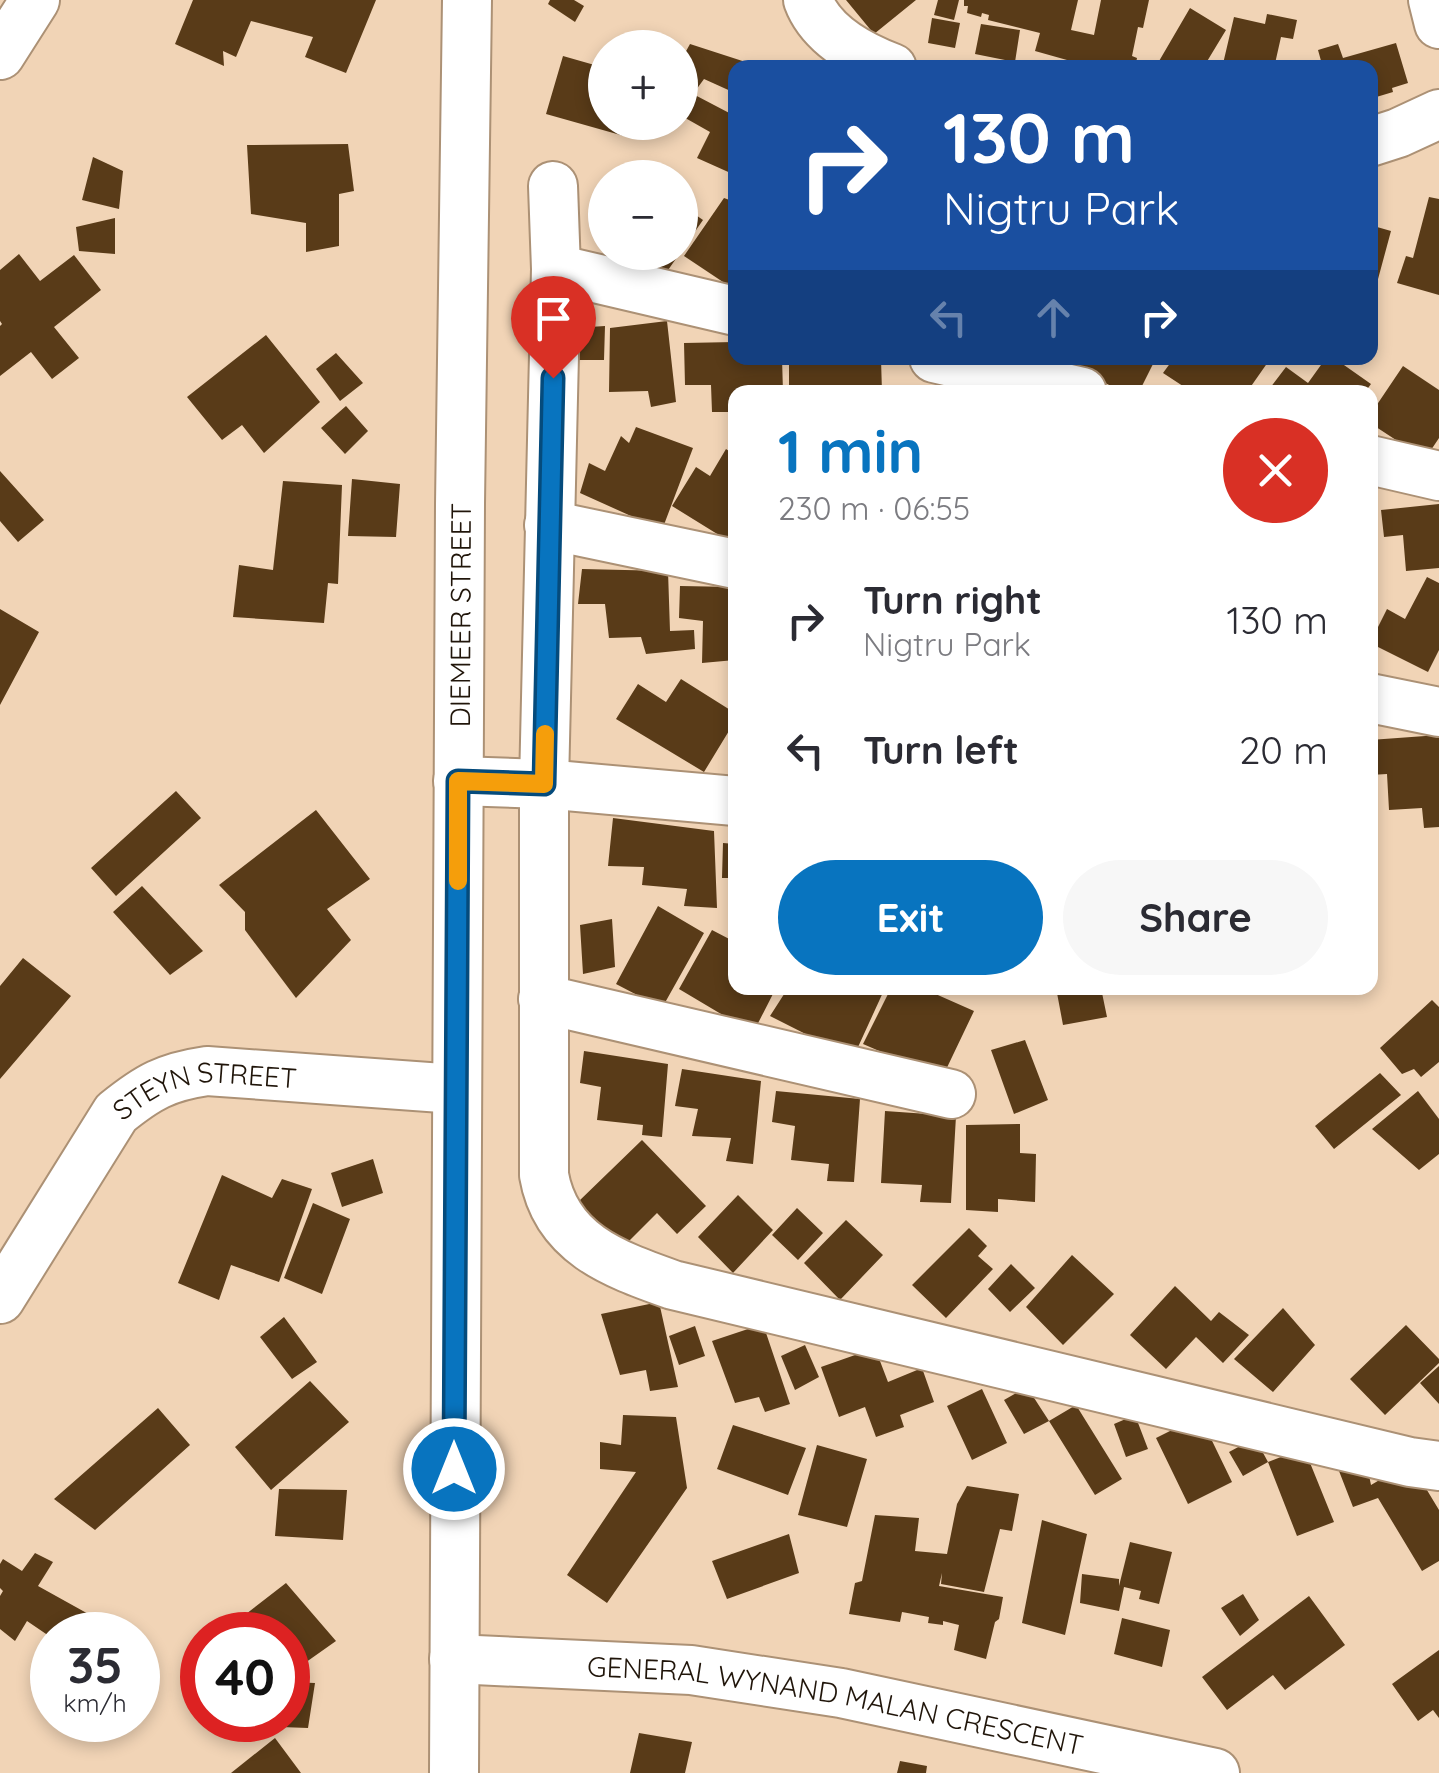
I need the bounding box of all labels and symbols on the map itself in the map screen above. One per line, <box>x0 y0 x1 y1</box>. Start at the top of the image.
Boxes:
pin <box>511 276 596 379</box>
street label: DIEMEER STREET <box>441 503 478 727</box>
street label: STEYN STREET <box>105 1053 298 1127</box>
position arrow <box>402 1417 506 1521</box>
speed limit sign: 40 <box>180 1612 310 1742</box>
street label: GENERAL WYNAND MALAN CRESCENT <box>586 1648 1087 1762</box>

